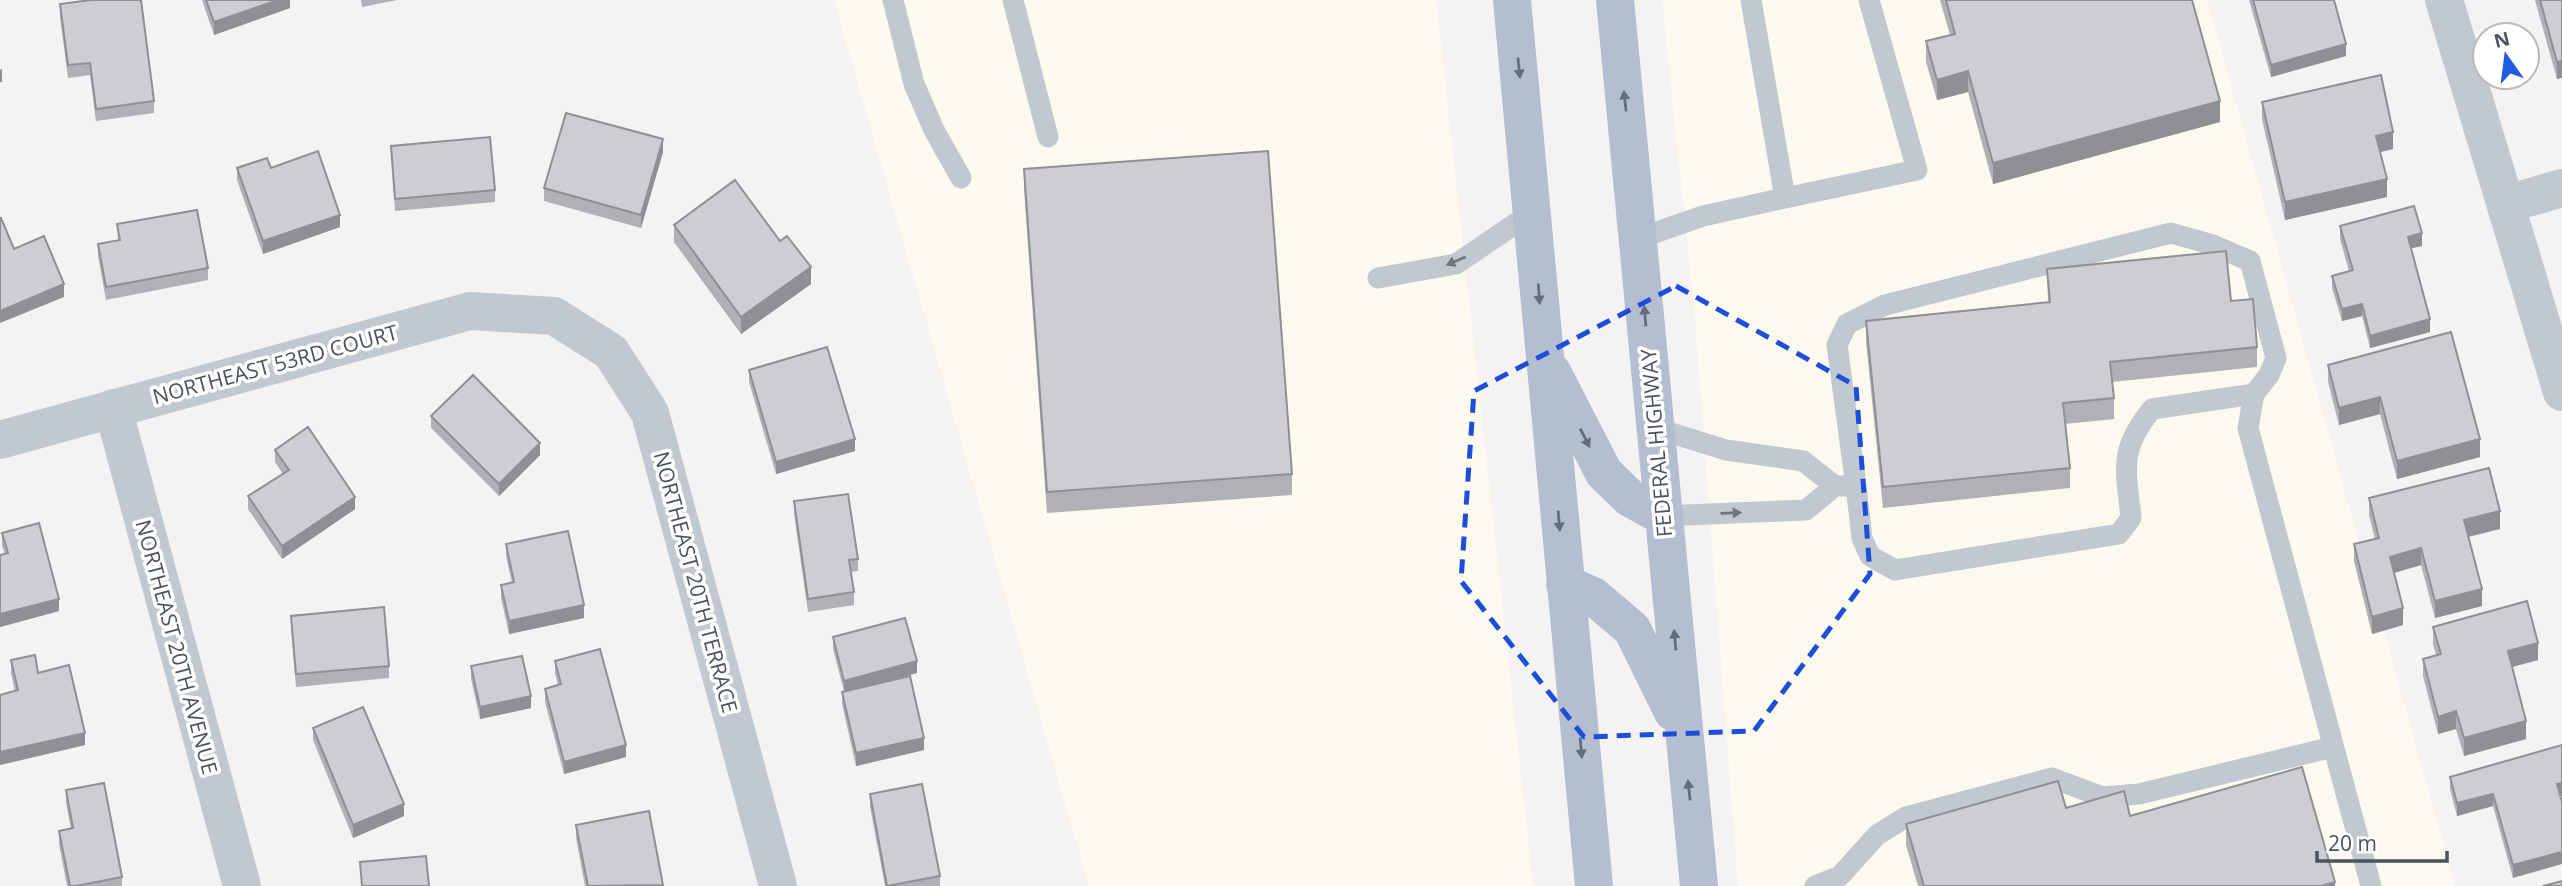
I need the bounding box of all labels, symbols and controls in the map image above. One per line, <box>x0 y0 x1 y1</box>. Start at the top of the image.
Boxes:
north arrow <box>2471 21 2541 91</box>
text: N <box>2491 25 2513 54</box>
one-way arrow <box>1514 57 1525 79</box>
one-way arrow <box>1619 90 1630 112</box>
one-way arrow <box>1446 255 1466 267</box>
one-way arrow <box>1534 284 1545 306</box>
one-way arrow <box>1639 305 1650 327</box>
street label: NORTHEAST 53RD COURT <box>149 318 401 410</box>
street label: FEDERAL HIGHWAY <box>1634 348 1678 538</box>
one-way arrow <box>1580 428 1591 448</box>
street label: NORTHEAST 20TH TERRACE <box>648 448 744 716</box>
one-way arrow <box>1720 508 1742 519</box>
one-way arrow <box>1554 510 1565 532</box>
street label: NORTHEAST 20TH AVENUE <box>130 517 224 777</box>
one-way arrow <box>1669 629 1680 651</box>
one-way arrow <box>1575 737 1586 759</box>
one-way arrow <box>1683 779 1694 801</box>
scale bar <box>2317 820 2446 864</box>
text: 20 m <box>2328 829 2377 857</box>

